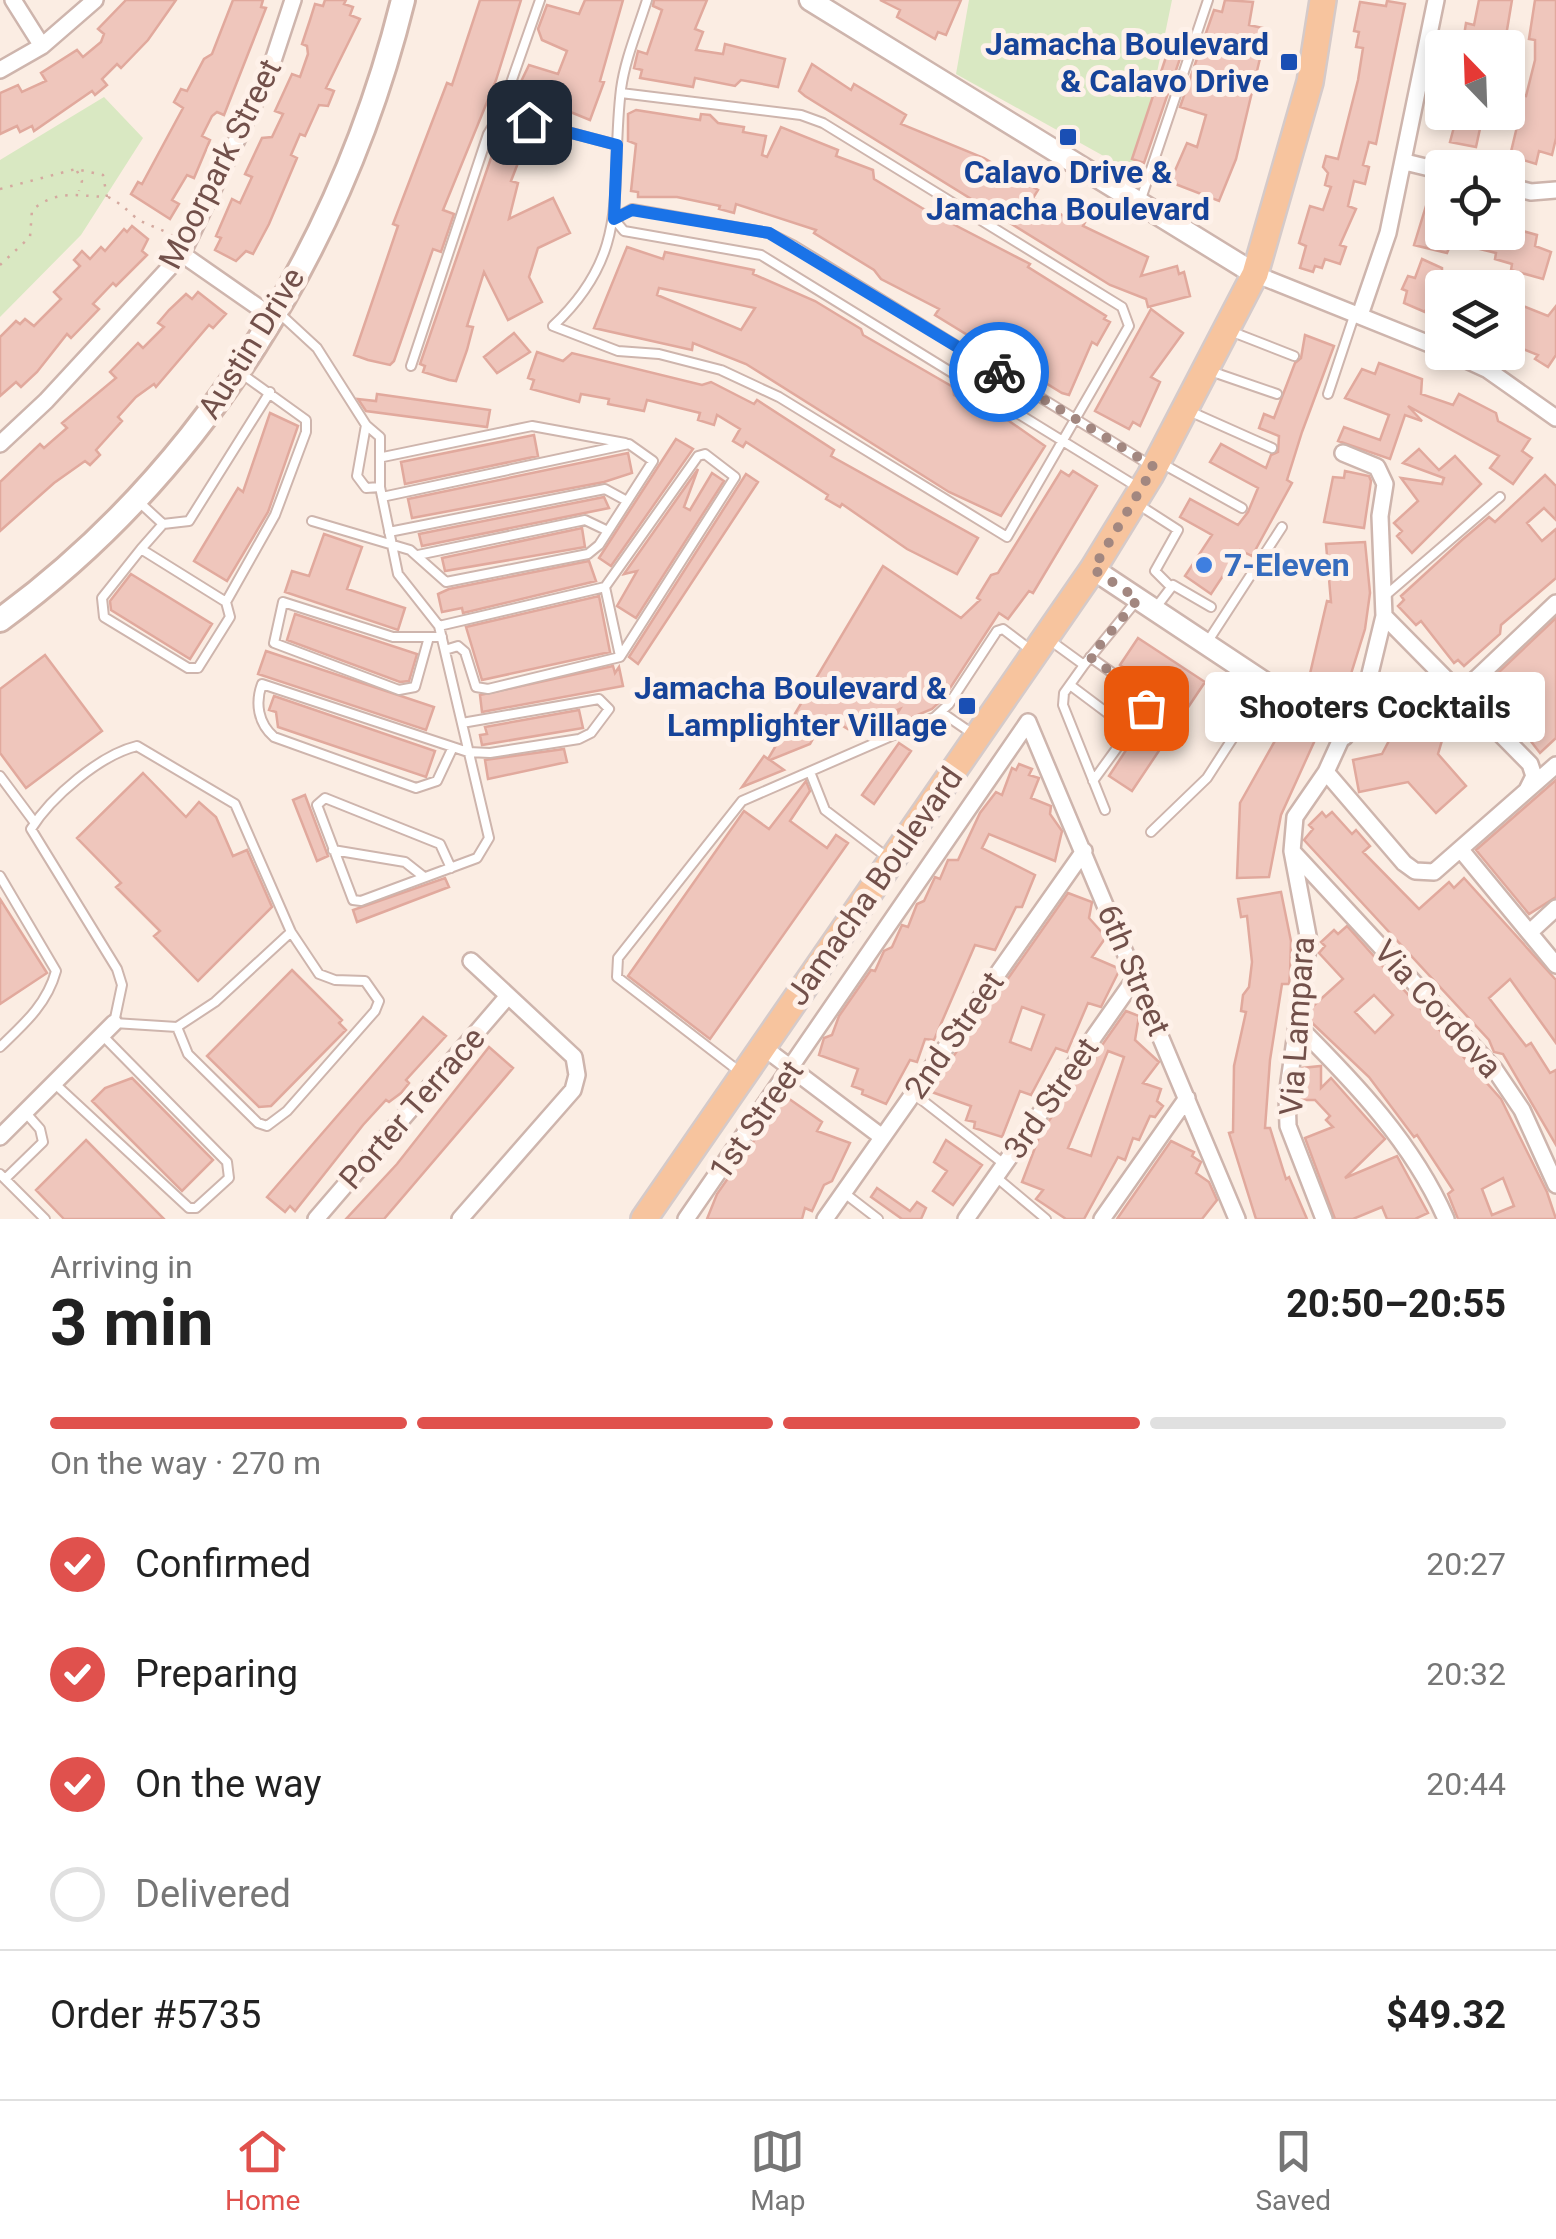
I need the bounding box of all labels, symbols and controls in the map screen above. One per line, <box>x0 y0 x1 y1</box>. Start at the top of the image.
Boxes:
place label: Jamacha Boulevard & Calavo Drive <box>985 25 1269 100</box>
north arrow <box>1425 30 1525 130</box>
map controls <box>1425 30 1525 370</box>
marker: Jamacha Boulevard & Calavo Drive <box>1278 51 1300 73</box>
street label: Moorpark Street <box>151 53 289 275</box>
pin <box>487 80 572 165</box>
icon: home <box>502 95 557 150</box>
marker: Calavo Drive & Jamacha Boulevard <box>1057 126 1079 148</box>
button: locate <box>1425 150 1525 250</box>
place label: Calavo Drive & Jamacha Boulevard <box>926 153 1210 228</box>
street label: Austin Drive <box>190 261 312 425</box>
button: layers <box>1425 270 1525 370</box>
courier <box>949 322 1049 422</box>
icon: bike <box>972 345 1027 400</box>
place label: 7-Eleven <box>1224 546 1350 584</box>
marker: 7-Eleven <box>1193 554 1215 576</box>
pin <box>1104 666 1189 751</box>
place label: Jamacha Boulevard & Lamplighter Village <box>634 669 947 744</box>
callout: Shooters Cocktails <box>1206 673 1546 743</box>
icon: bag <box>1119 681 1174 736</box>
text: Shooters Cocktails <box>1239 688 1511 726</box>
marker: Jamacha Boulevard & Lamplighter Village <box>956 695 978 717</box>
street label: Jamacha Boulevard <box>778 760 970 1012</box>
street label: 6th Street <box>1089 899 1179 1041</box>
street label: Via Cordova <box>1366 932 1510 1086</box>
street label: Via Lampara <box>1272 935 1322 1117</box>
street label: 2nd Street <box>897 964 1011 1106</box>
street label: Porter Terrace <box>331 1019 493 1197</box>
street label: 3rd Street <box>996 1030 1106 1166</box>
street label: 1st Street <box>701 1053 811 1187</box>
text: Arriving in <box>50 1248 193 1286</box>
text: 20:50–20:55 <box>1286 1282 1506 1326</box>
text: 3 min <box>50 1285 213 1361</box>
text: On the way · 270 m <box>50 1444 321 1482</box>
icon: check <box>50 1537 105 1592</box>
text: Confirmed <box>135 1542 311 1586</box>
text: 20:27 <box>1426 1545 1506 1583</box>
icon: check <box>50 1647 105 1702</box>
text: Preparing <box>135 1652 298 1696</box>
text: 20:32 <box>1426 1655 1506 1693</box>
icon: check <box>50 1757 105 1812</box>
text: On the way <box>135 1762 321 1806</box>
text: 20:44 <box>1426 1765 1506 1803</box>
text: Delivered <box>135 1872 291 1916</box>
text: Order #5735 <box>50 1993 261 2037</box>
text: $49.32 <box>1386 1993 1506 2037</box>
tab: Home <box>225 2124 300 2217</box>
tab: Map <box>750 2124 806 2217</box>
tab: Saved <box>1255 2124 1331 2217</box>

